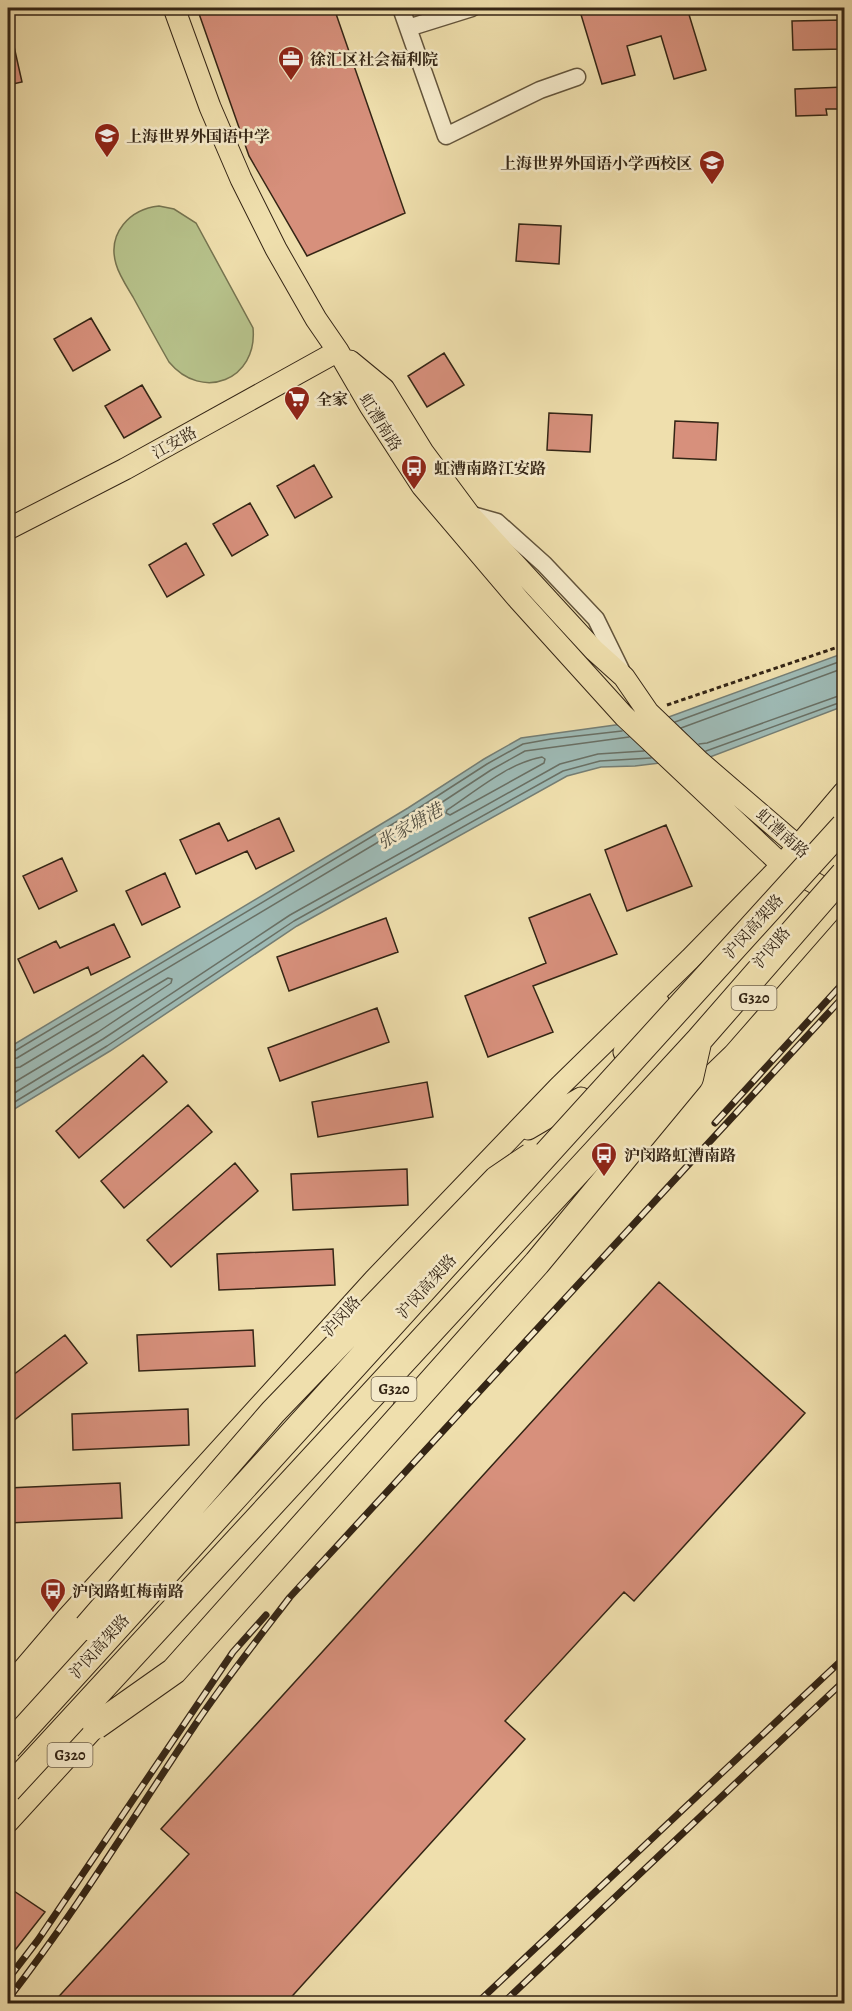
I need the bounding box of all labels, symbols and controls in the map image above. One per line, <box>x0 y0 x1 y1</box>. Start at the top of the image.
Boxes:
office icon: 徐汇区社会福利院 <box>276 44 306 82</box>
place label: 徐汇区社会福利院 <box>310 49 438 71</box>
school or university icon: 上海世界外国语中学 <box>92 121 122 159</box>
place label: 上海世界外国语中学 <box>126 126 270 148</box>
school or university icon: 上海世界外国语小学西校区 <box>697 148 727 186</box>
place label: 上海世界外国语小学西校区 <box>500 153 692 175</box>
supermarket icon: 全家 <box>282 384 312 422</box>
place label: 全家 <box>316 389 348 411</box>
street label: 虹漕南路 <box>354 390 406 456</box>
street label: 江安路 <box>148 422 201 464</box>
bus stop icon: 虹漕南路江安路 <box>399 453 429 491</box>
place label: 虹漕南路江安路 <box>434 458 546 480</box>
water label: 张家塘港 <box>373 797 449 854</box>
street label: 虹漕南路 <box>751 804 813 863</box>
street label: 沪闵高架路 <box>719 890 789 964</box>
street label: 沪闵路 <box>748 922 796 973</box>
road number: G320 <box>732 986 777 1010</box>
bus stop icon: 沪闵路虹漕南路 <box>589 1140 619 1178</box>
place label: 沪闵路虹漕南路 <box>624 1145 736 1167</box>
street label: 沪闵高架路 <box>392 1250 462 1324</box>
street label: 沪闵路 <box>318 1291 366 1342</box>
road number: G320 <box>372 1377 416 1401</box>
bus stop icon: 沪闵路虹梅南路 <box>38 1576 68 1614</box>
place label: 沪闵路虹梅南路 <box>72 1581 184 1603</box>
street label: 沪闵高架路 <box>65 1610 135 1684</box>
road number: G320 <box>48 1743 92 1767</box>

